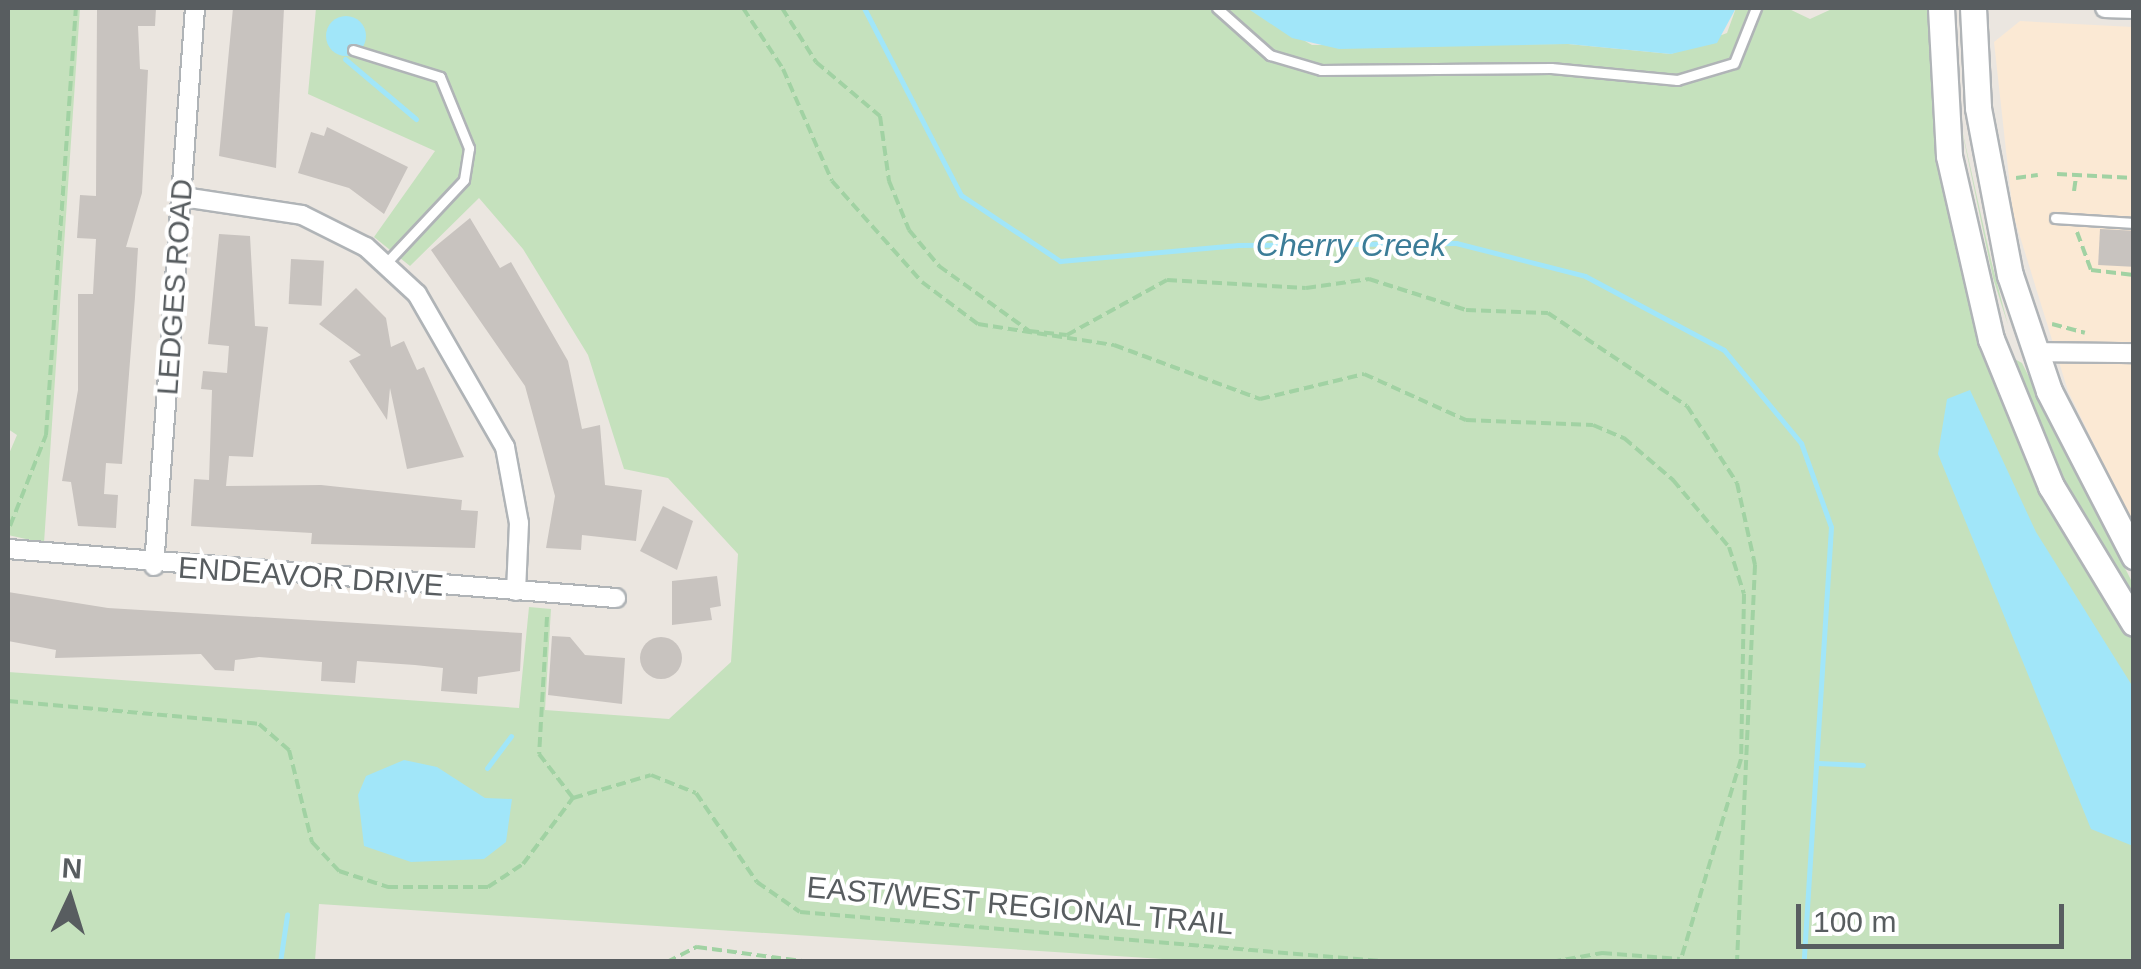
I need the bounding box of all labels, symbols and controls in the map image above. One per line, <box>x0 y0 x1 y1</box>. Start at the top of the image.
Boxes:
street label: LEDGES ROAD <box>149 178 201 396</box>
water label: Cherry Creek <box>1256 226 1446 264</box>
street label: ENDEAVOR DRIVE <box>177 550 445 604</box>
north arrow <box>20 849 120 949</box>
text: N <box>61 852 83 885</box>
street label: EAST/WEST REGIONAL TRAIL <box>804 869 1236 943</box>
scale bar <box>1801 884 2068 946</box>
text: 100 m <box>1813 905 1896 938</box>

